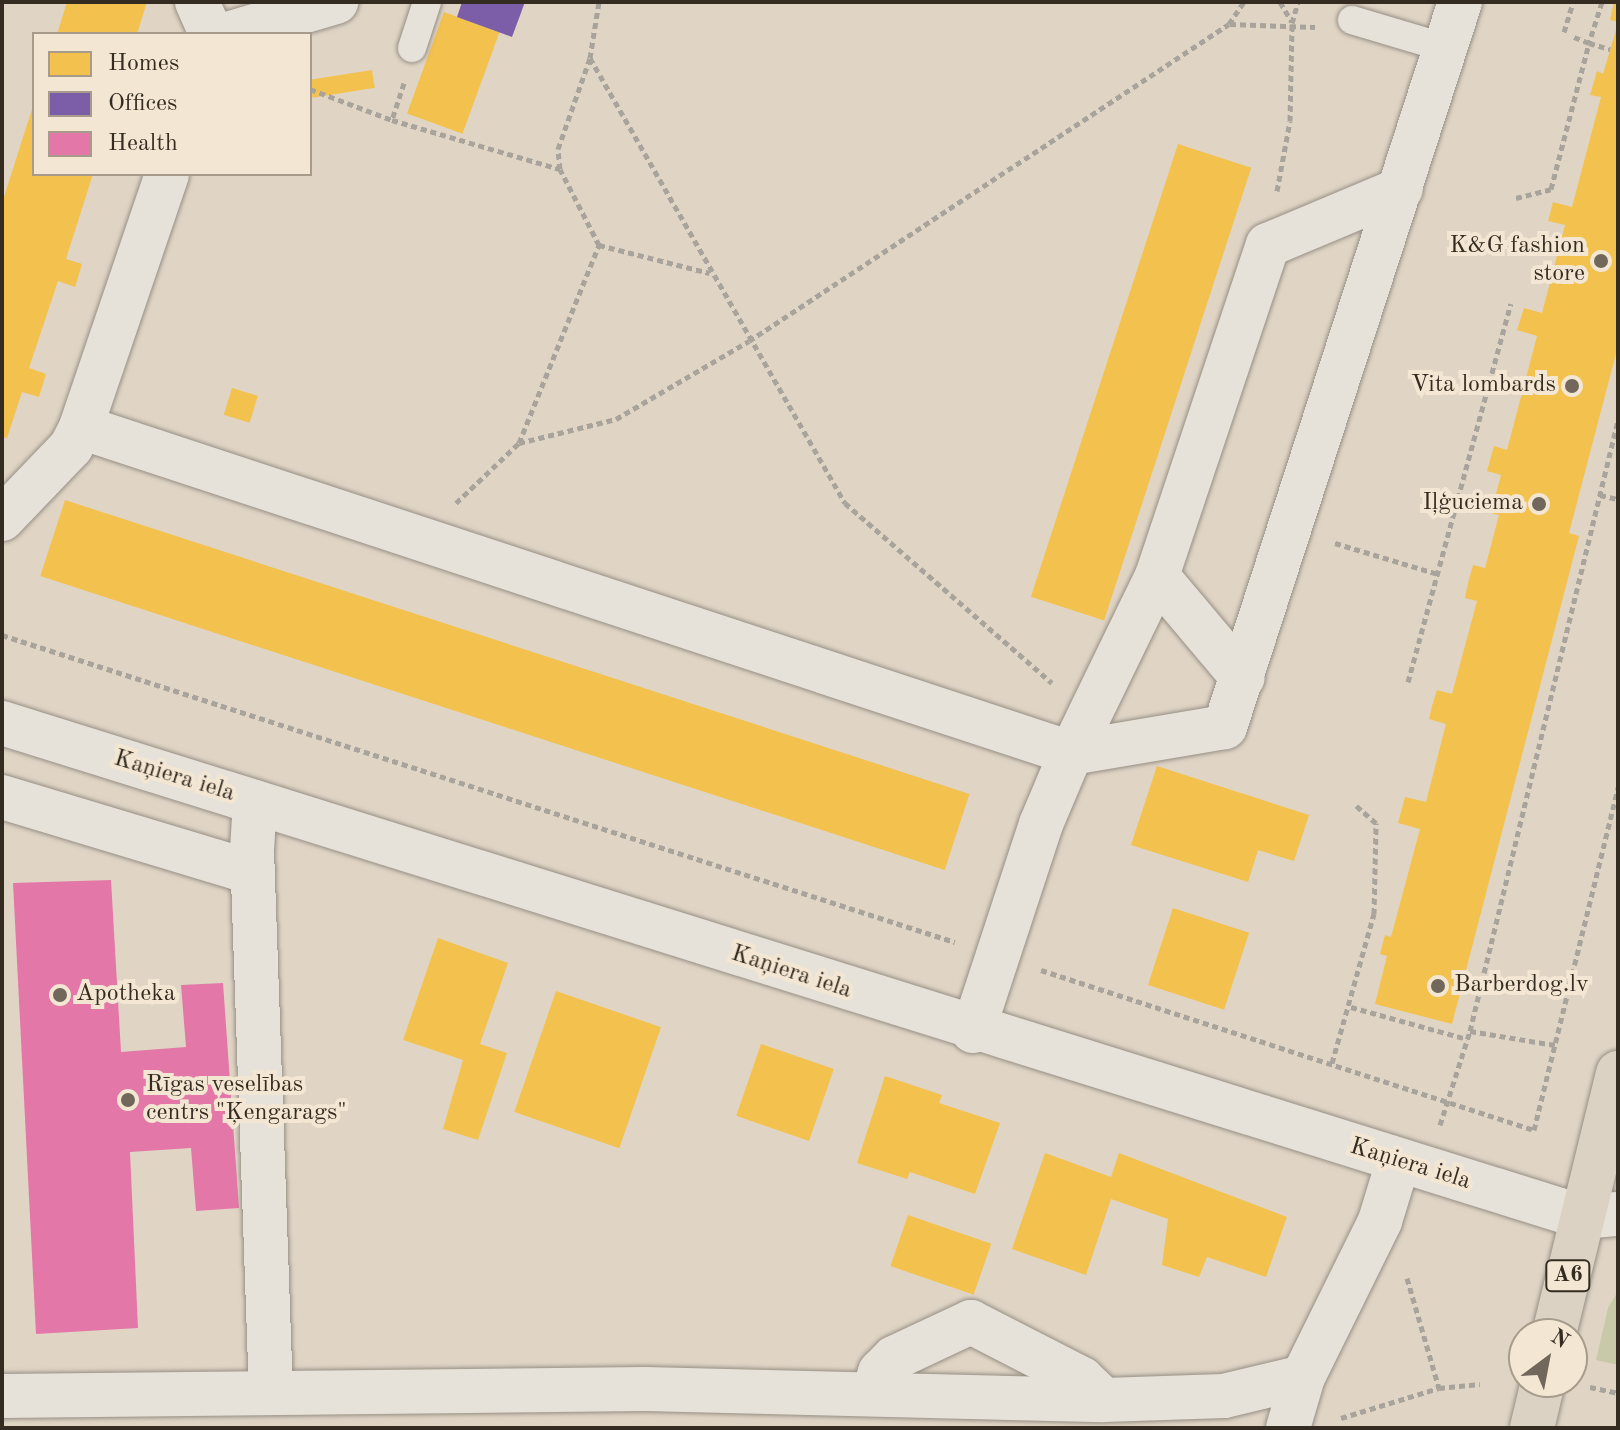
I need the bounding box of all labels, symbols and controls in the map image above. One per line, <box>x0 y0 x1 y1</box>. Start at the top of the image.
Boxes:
legend <box>32 32 312 176</box>
text: Homes <box>108 52 179 76</box>
text: Offices <box>108 92 177 116</box>
text: Health <box>108 132 178 156</box>
place label: K&G fashion store <box>1449 233 1585 289</box>
marker: K&G fashion store <box>1592 252 1610 270</box>
place label: Vita lombards <box>1411 372 1556 400</box>
marker: Vita lombards <box>1563 377 1581 395</box>
place label: Iļģuciema <box>1422 490 1523 518</box>
marker: Iļģuciema <box>1530 495 1548 513</box>
street label: Kaņiera iela <box>110 745 238 809</box>
street label: Kaņiera iela <box>727 940 855 1006</box>
place label: Barberdog.lv <box>1454 972 1589 1000</box>
marker: Barberdog.lv <box>1429 977 1447 995</box>
place label: Apotheka <box>76 981 176 1009</box>
marker: Apotheka <box>51 986 69 1004</box>
place label: Rīgas veselības centrs "Ķengarags" <box>146 1072 347 1128</box>
marker: Rīgas veselības centrs "Ķengarags" <box>117 1089 139 1111</box>
street label: Kaņiera iela <box>1346 1133 1474 1197</box>
road number: A6 <box>1544 1258 1592 1294</box>
north arrow <box>1508 1318 1588 1398</box>
text: N <box>1547 1326 1573 1353</box>

